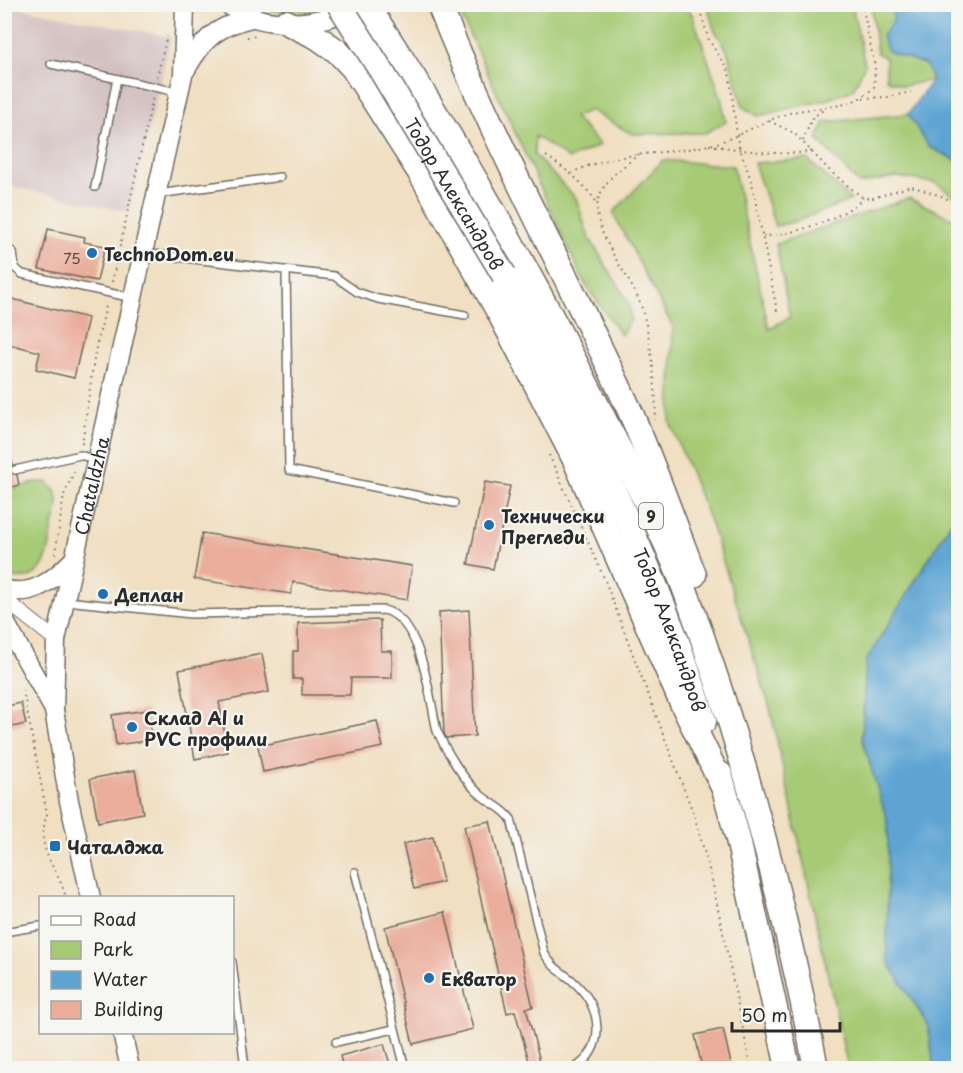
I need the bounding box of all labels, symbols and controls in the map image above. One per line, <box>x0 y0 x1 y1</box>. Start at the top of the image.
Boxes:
street label: Тодор Александров <box>399 112 511 275</box>
place label: TechnoDom.eu <box>104 240 234 267</box>
house number: 75 <box>63 246 81 269</box>
marker: TechnoDom.eu <box>85 246 99 260</box>
street label: Chataldzha <box>67 433 115 537</box>
place label: Технически Прегледи <box>501 502 605 550</box>
road number: 9 <box>639 503 663 529</box>
marker: Технически Прегледи <box>482 518 496 532</box>
street label: Тодор Александров <box>627 543 714 715</box>
place label: Деплан <box>114 581 184 608</box>
marker: Деплан <box>96 587 110 601</box>
place label: Склад Al и PVC профили <box>144 704 268 752</box>
marker: Склад Al и PVC профили <box>125 720 139 734</box>
place label: Чаталджа <box>67 833 165 860</box>
marker: Чаталджа <box>48 839 62 853</box>
legend <box>39 896 234 1034</box>
text: Road <box>93 905 137 932</box>
text: Park <box>93 935 133 962</box>
text: Water <box>93 965 148 992</box>
place label: Екватор <box>441 965 517 992</box>
marker: Екватор <box>422 971 436 985</box>
text: Building <box>93 995 163 1022</box>
scale bar <box>732 995 840 1033</box>
text: 50 m <box>741 1001 788 1028</box>

